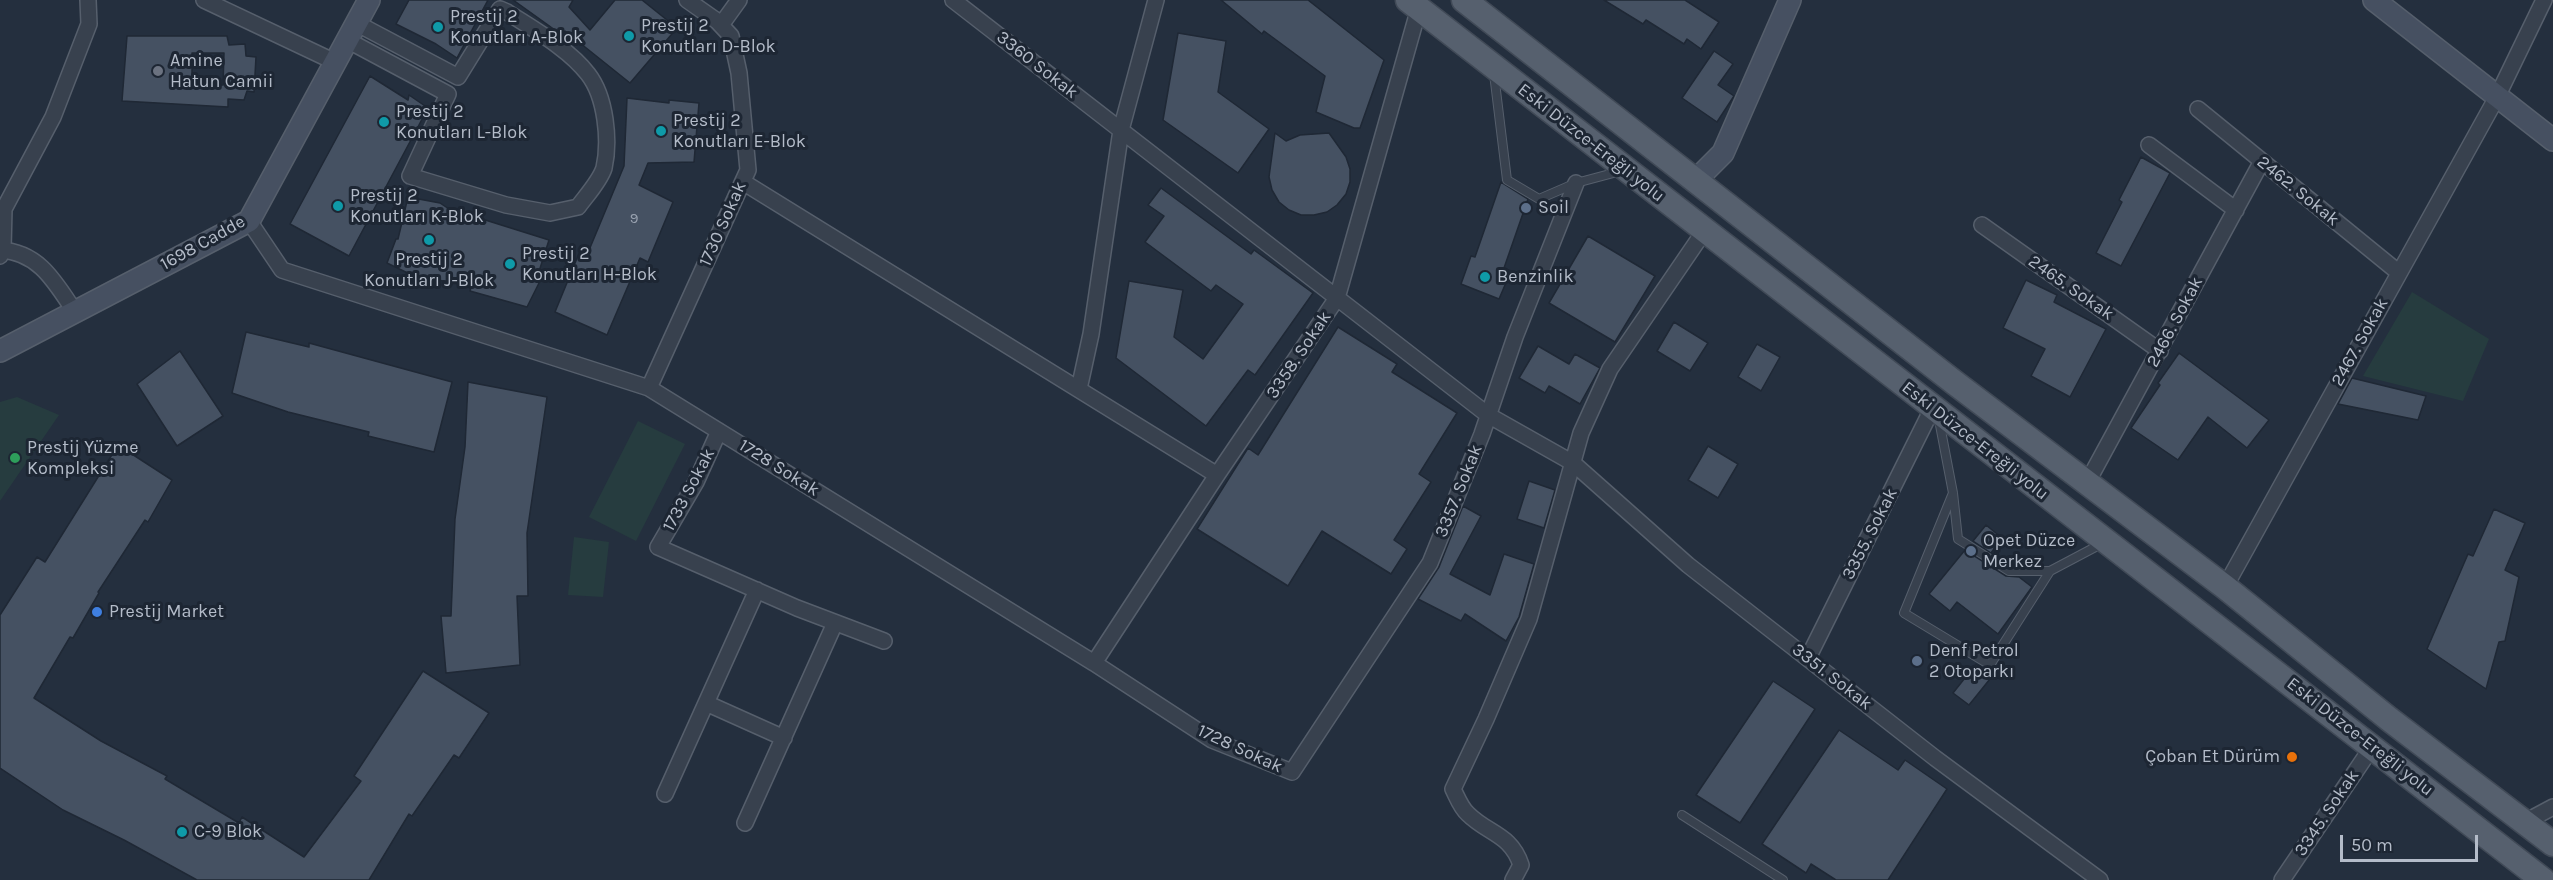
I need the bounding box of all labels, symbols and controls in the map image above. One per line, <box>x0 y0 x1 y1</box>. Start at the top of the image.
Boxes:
place label: Prestij 2 Konutları A-Blok <box>450 6 583 48</box>
place label: Prestij 2 Konutları D-Blok <box>641 15 776 57</box>
marker: Prestij 2 Konutları A-Blok <box>431 20 445 34</box>
street label: 3360 Sokak <box>992 26 1082 104</box>
marker: Prestij 2 Konutları D-Blok <box>622 29 636 43</box>
place label: Amine Hatun Camii <box>170 50 273 92</box>
marker: Amine Hatun Camii <box>151 64 165 78</box>
street label: Eski Düzce-Ereğli yolu <box>1513 79 1669 207</box>
place label: Prestij 2 Konutları L-Blok <box>396 101 527 144</box>
place label: Prestij 2 Konutları E-Blok <box>673 110 806 152</box>
marker: Prestij 2 Konutları L-Blok <box>377 115 391 129</box>
marker: Prestij 2 Konutları E-Blok <box>654 124 668 138</box>
street label: 2462. Sokak <box>2252 151 2344 231</box>
street label: 1730 Sokak <box>695 178 751 270</box>
place label: Prestij 2 Konutları K-Blok <box>350 185 484 228</box>
place label: Soil <box>1538 197 1569 219</box>
marker: Prestij 2 Konutları K-Blok <box>331 199 345 213</box>
marker: Soil <box>1519 201 1533 215</box>
house number: 9 <box>630 210 638 228</box>
street label: 1698 Cadde <box>157 211 249 275</box>
marker: Prestij 2 Konutları J-Blok <box>422 233 436 247</box>
place label: Prestij 2 Konutları H-Blok <box>522 243 657 286</box>
place label: Prestij 2 Konutları J-Blok <box>364 249 494 292</box>
street label: 2465. Sokak <box>2024 251 2118 325</box>
marker: Prestij 2 Konutları H-Blok <box>503 257 517 271</box>
place label: Benzinlik <box>1497 266 1574 288</box>
marker: Benzinlik <box>1478 270 1492 284</box>
street label: 2466. Sokak <box>2142 273 2208 371</box>
street label: 2467. Sokak <box>2327 294 2393 390</box>
street label: 3358. Sokak <box>1262 307 1336 403</box>
street label: Eski Düzce-Ereğli yolu <box>1897 377 2053 505</box>
street label: 1728 Sokak <box>735 435 823 501</box>
place label: Prestij Yüzme Kompleksi <box>27 437 138 480</box>
street label: 3357. Sokak <box>1431 441 1487 541</box>
street label: 1733 Sokak <box>658 445 720 535</box>
marker: Prestij Yüzme Kompleksi <box>8 451 22 465</box>
street label: 3355. Sokak <box>1838 485 1902 583</box>
place label: Opet Düzce Merkez <box>1983 530 2075 572</box>
marker: Opet Düzce Merkez <box>1964 544 1978 558</box>
place label: Prestij Market <box>109 601 224 623</box>
marker: Prestij Market <box>90 605 104 619</box>
street label: 3351. Sokak <box>1788 639 1876 715</box>
place label: Denf Petrol 2 Otoparkı <box>1929 640 2019 682</box>
marker: Denf Petrol 2 Otoparkı <box>1910 654 1924 668</box>
street label: Eski Düzce-Ereğli yolu <box>2282 673 2438 801</box>
street label: 1728 Sokak <box>1194 720 1286 778</box>
place label: Çoban Et Dürüm <box>2145 746 2280 768</box>
marker: Çoban Et Dürüm <box>2285 750 2299 764</box>
street label: 3345. Sokak <box>2290 766 2364 860</box>
place label: C-9 Blok <box>194 821 262 843</box>
scale bar <box>2343 823 2481 861</box>
marker: C-9 Blok <box>175 825 189 839</box>
text: 50 m <box>2351 834 2393 856</box>

